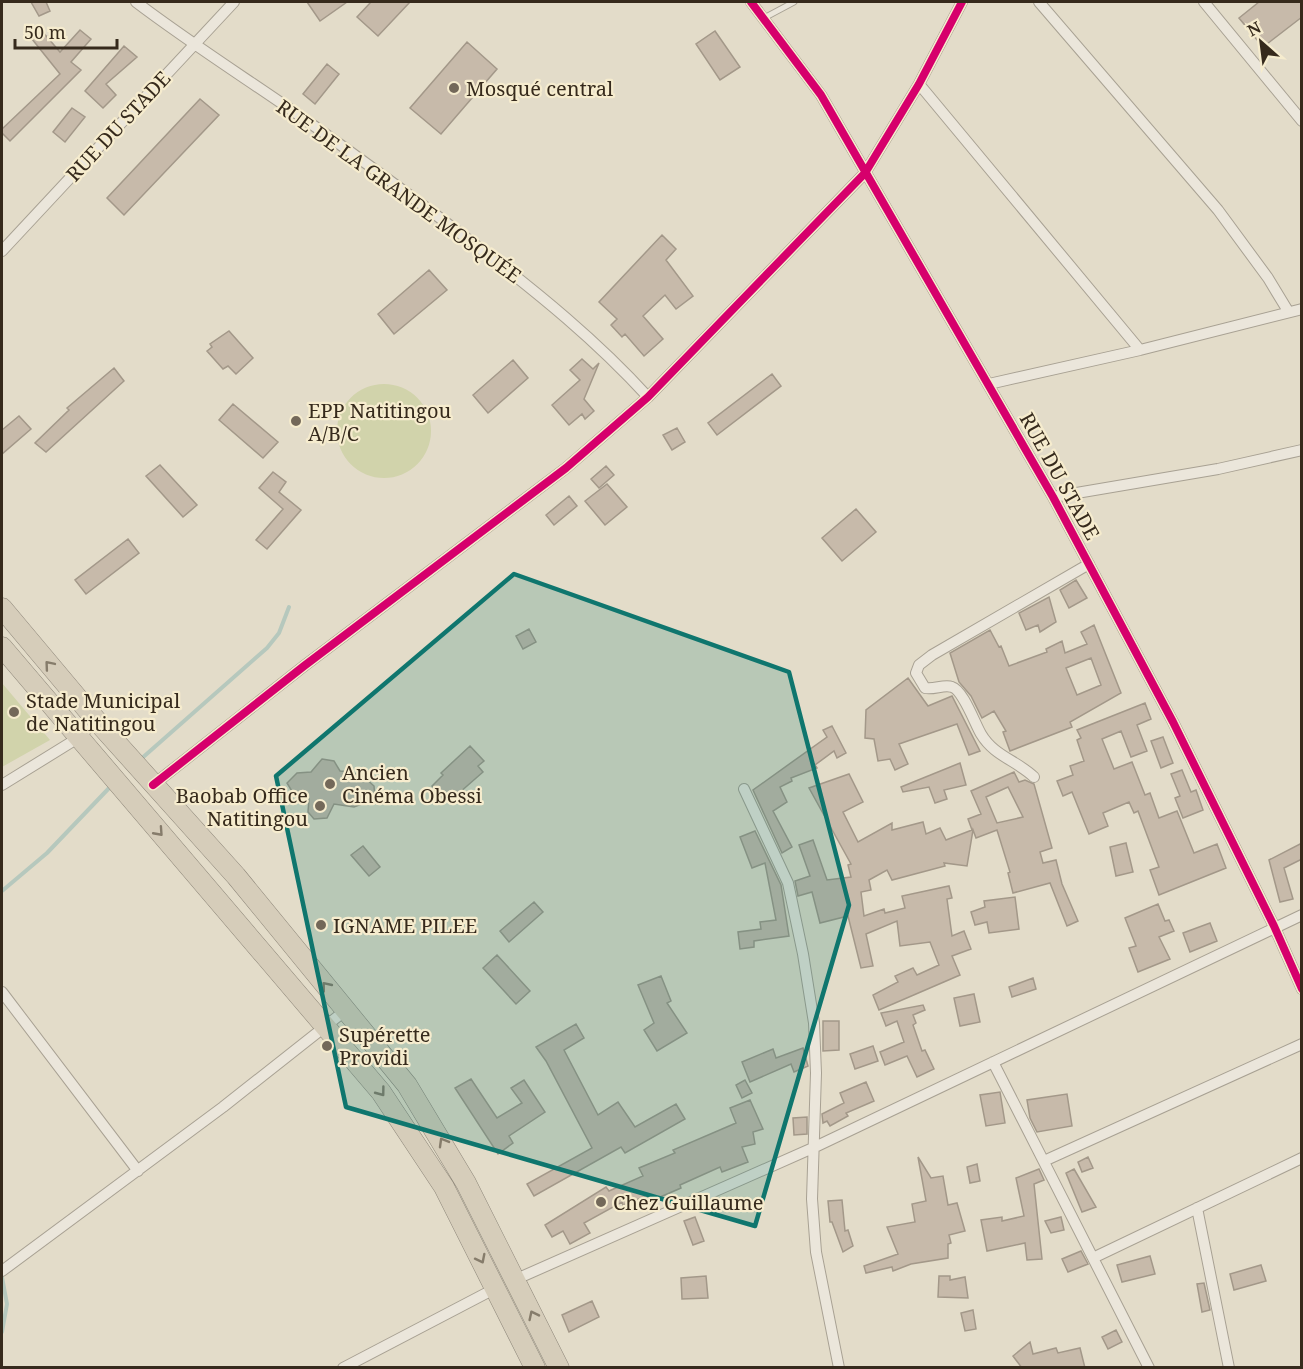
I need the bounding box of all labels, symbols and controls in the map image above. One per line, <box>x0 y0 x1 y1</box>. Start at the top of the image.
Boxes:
scale bar <box>15 12 117 50</box>
north arrow <box>1231 12 1291 72</box>
text: N <box>1243 16 1265 41</box>
text: 50 m <box>24 20 66 44</box>
street label: RUE DU STADE <box>60 65 176 187</box>
place label: Mosqué central <box>466 75 613 102</box>
marker: Mosqué central <box>447 81 461 95</box>
street label: RUE DE LA GRANDE MOSQUÉE <box>271 93 527 289</box>
place label: EPP Natitingou A/B/C <box>308 397 451 447</box>
street label: RUE DU STADE <box>1014 408 1106 544</box>
marker: EPP Natitingou A/B/C <box>289 414 303 428</box>
one-way arrow <box>46 661 57 672</box>
place label: Stade Municipal de Natitingou <box>26 687 180 737</box>
marker: Stade Municipal de Natitingou <box>7 705 21 719</box>
place label: Ancien Cinéma Obessi <box>342 759 482 809</box>
marker: Ancien Cinéma Obessi <box>323 777 337 791</box>
place label: Baobab Office Natitingou <box>176 782 308 832</box>
marker: Baobab Office Natitingou <box>313 799 327 813</box>
one-way arrow <box>152 825 163 836</box>
place label: IGNAME PILEE <box>333 912 477 939</box>
marker: IGNAME PILEE <box>314 918 328 932</box>
one-way arrow <box>323 982 334 993</box>
place label: Supérette Providi <box>339 1021 430 1071</box>
marker: Supérette Providi <box>320 1039 334 1053</box>
one-way arrow <box>373 1085 384 1096</box>
one-way arrow <box>439 1138 450 1148</box>
place label: Chez Guillaume <box>613 1189 763 1216</box>
marker: Chez Guillaume <box>594 1195 608 1209</box>
one-way arrow <box>473 1253 485 1264</box>
one-way arrow <box>529 1311 541 1322</box>

